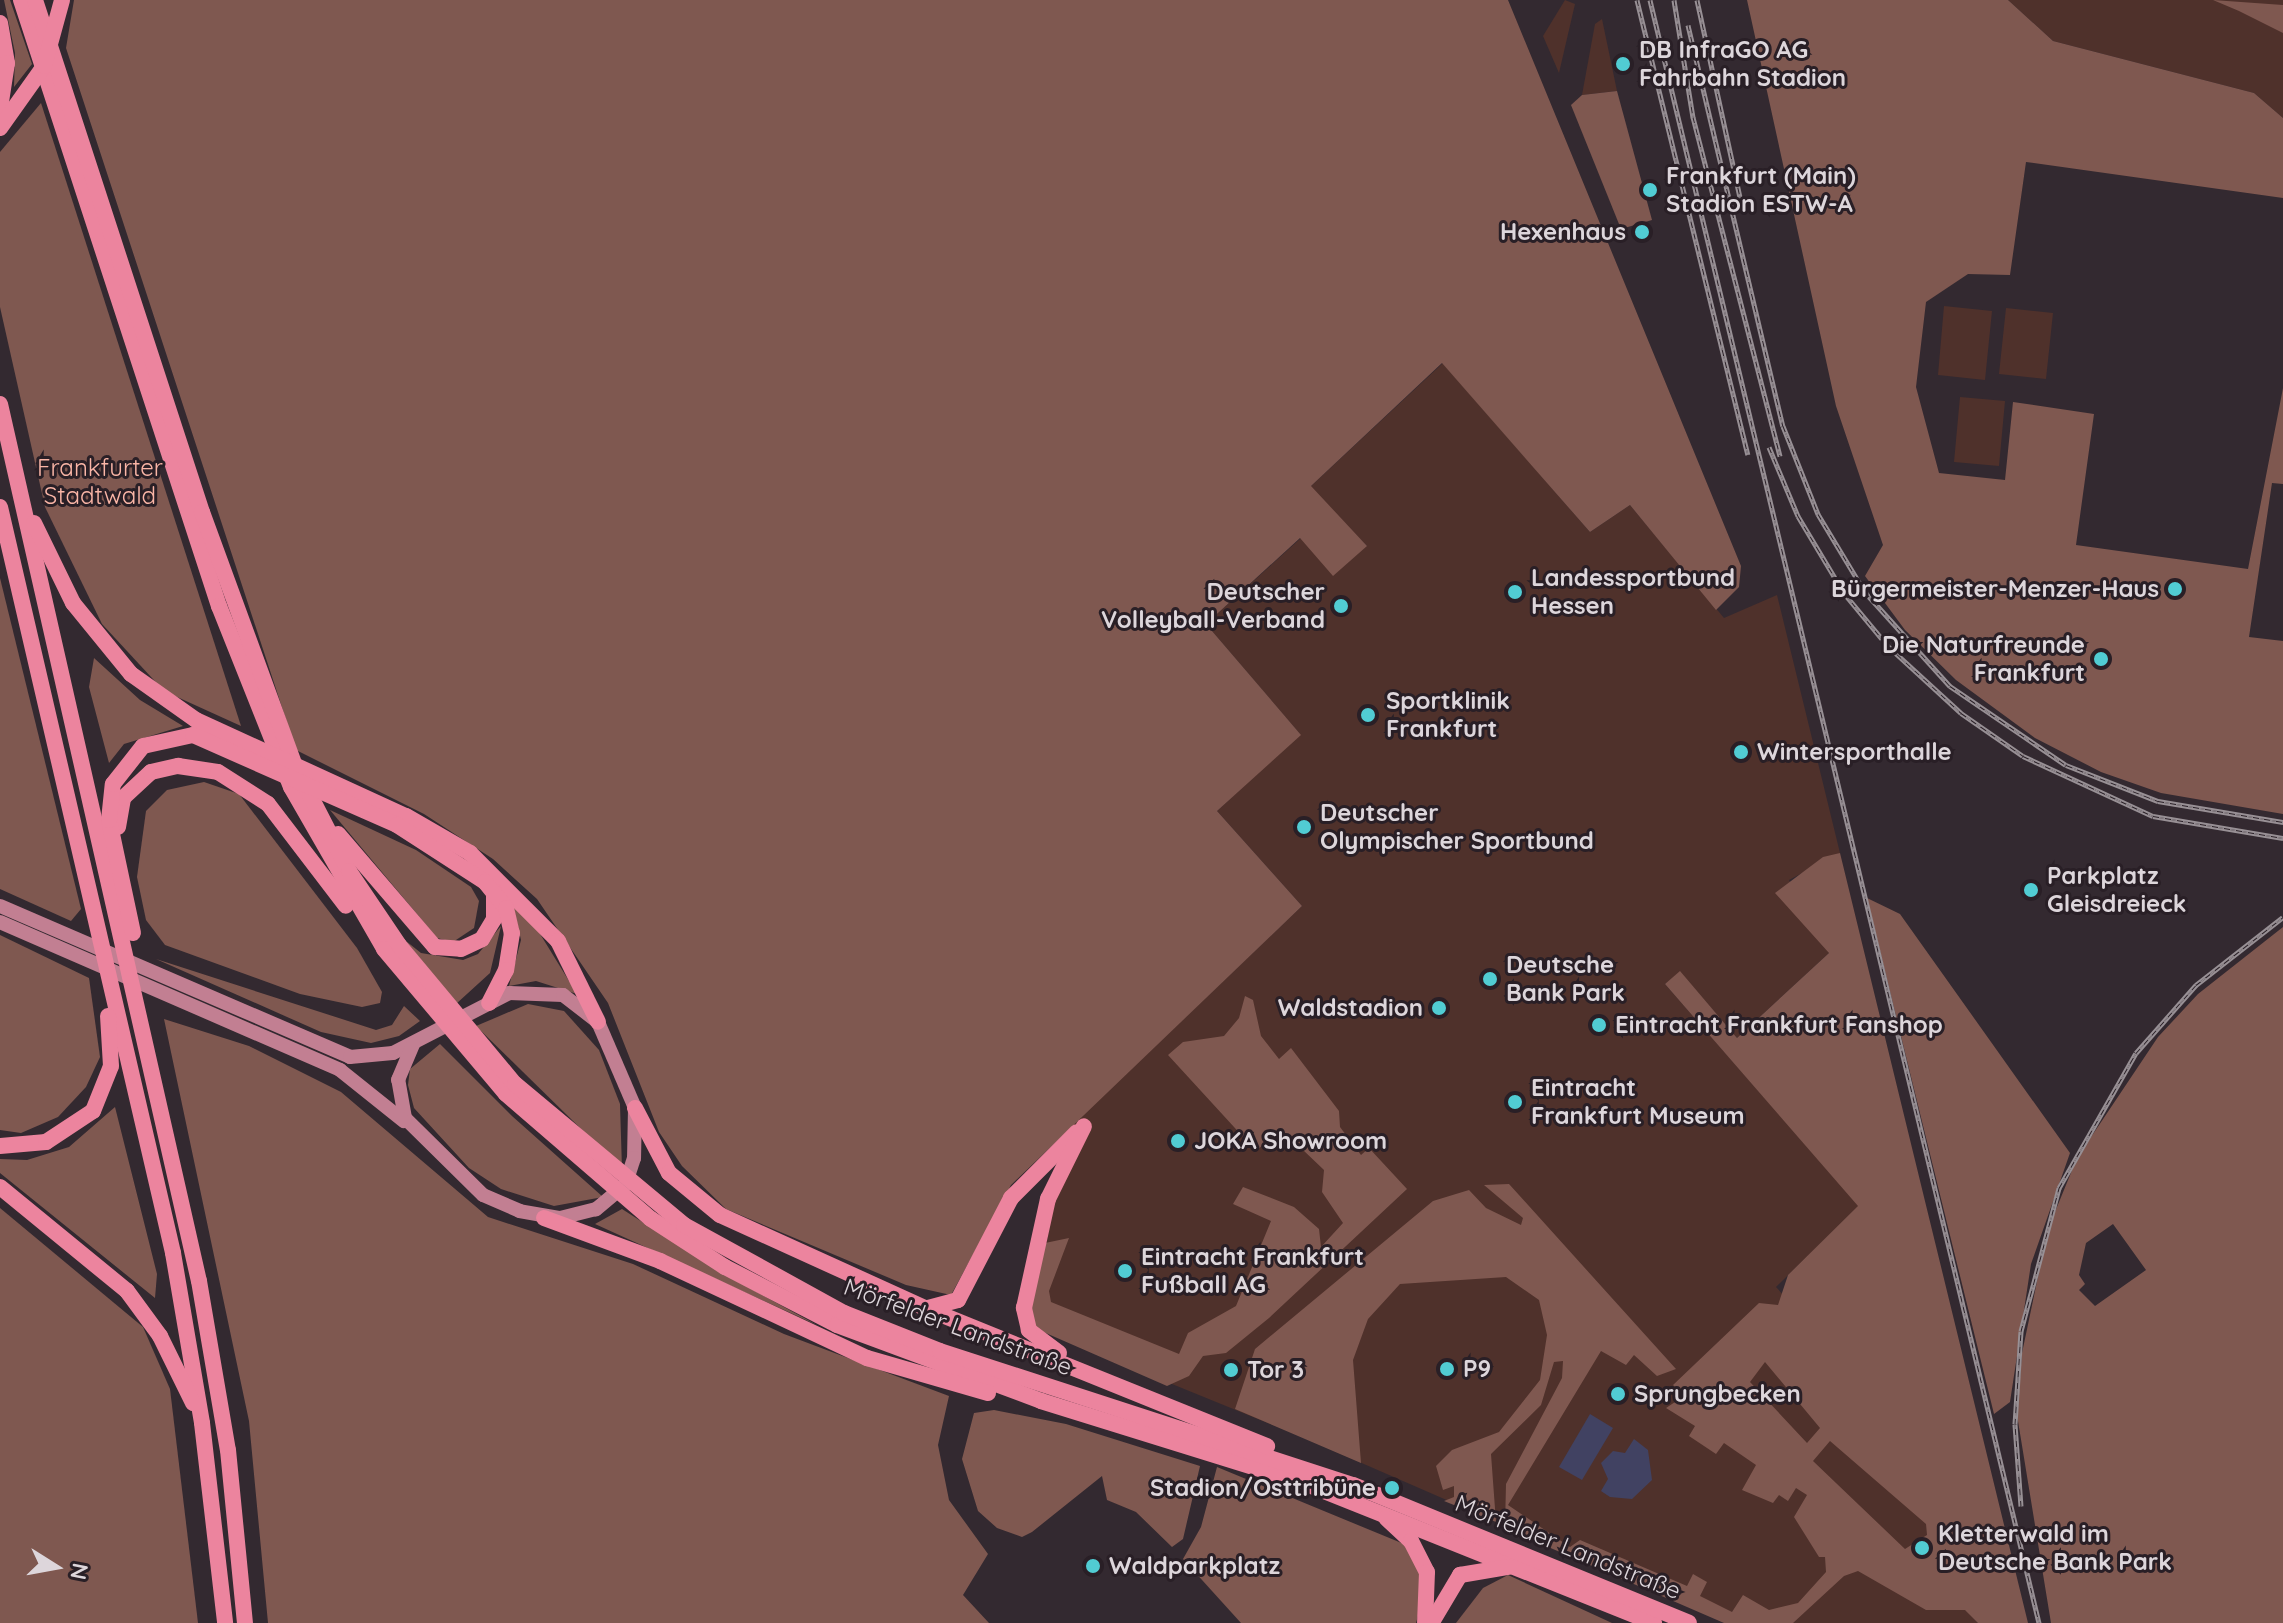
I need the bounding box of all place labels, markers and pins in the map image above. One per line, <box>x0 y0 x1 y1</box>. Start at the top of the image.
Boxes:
place label: DB InfraGO AG Fahrbahn Stadion <box>1639 36 1846 92</box>
marker: DB InfraGO AG Fahrbahn Stadion <box>1614 55 1632 73</box>
place label: Frankfurt (Main) Stadion ESTW-A <box>1666 162 1856 218</box>
marker: Frankfurt (Main) Stadion ESTW-A <box>1641 181 1659 199</box>
place label: Hexenhaus <box>1500 218 1626 246</box>
marker: Hexenhaus <box>1633 223 1651 241</box>
place label: Landessportbund Hessen <box>1531 564 1735 620</box>
place label: Bürgermeister-Menzer-Haus <box>1831 575 2159 603</box>
place label: Deutscher Volleyball-Verband <box>1101 578 1325 634</box>
marker: Bürgermeister-Menzer-Haus <box>2166 580 2184 598</box>
marker: Landessportbund Hessen <box>1506 583 1524 601</box>
marker: Deutscher Volleyball-Verband <box>1332 597 1350 615</box>
place label: Die Naturfreunde Frankfurt <box>1882 631 2085 687</box>
marker: Die Naturfreunde Frankfurt <box>2092 650 2110 668</box>
place label: Sportklinik Frankfurt <box>1386 687 1510 743</box>
marker: Sportklinik Frankfurt <box>1357 704 1379 726</box>
place label: Wintersporthalle <box>1757 738 1952 766</box>
marker: Wintersporthalle <box>1732 743 1750 761</box>
place label: Deutscher Olympischer Sportbund <box>1320 799 1594 855</box>
marker: Deutscher Olympischer Sportbund <box>1295 818 1313 836</box>
place label: Parkplatz Gleisdreieck <box>2047 862 2186 918</box>
marker: Parkplatz Gleisdreieck <box>2022 881 2040 899</box>
place label: Deutsche Bank Park <box>1506 951 1625 1007</box>
marker: Deutsche Bank Park <box>1481 970 1499 988</box>
place label: Waldstadion <box>1278 994 1423 1022</box>
marker: Waldstadion <box>1430 999 1448 1017</box>
place label: Eintracht Frankfurt Fanshop <box>1615 1011 1943 1039</box>
marker: Eintracht Frankfurt Fanshop <box>1590 1016 1608 1034</box>
place label: Eintracht Frankfurt Museum <box>1531 1074 1745 1130</box>
marker: Eintracht Frankfurt Museum <box>1506 1093 1524 1111</box>
place label: JOKA Showroom <box>1194 1127 1387 1155</box>
marker: JOKA Showroom <box>1169 1132 1187 1150</box>
place label: Eintracht Frankfurt Fußball AG <box>1141 1243 1364 1299</box>
marker: Eintracht Frankfurt Fußball AG <box>1116 1262 1134 1280</box>
place label: P9 <box>1463 1355 1491 1383</box>
place label: Tor 3 <box>1247 1356 1304 1384</box>
marker: P9 <box>1438 1360 1456 1378</box>
marker: Tor 3 <box>1222 1361 1240 1379</box>
place label: Sprungbecken <box>1634 1380 1801 1408</box>
marker: Sprungbecken <box>1609 1385 1627 1403</box>
place label: Stadion/Osttribüne <box>1150 1474 1376 1502</box>
marker: Stadion/Osttribüne <box>1383 1479 1401 1497</box>
place label: Kletterwald im Deutsche Bank Park <box>1938 1520 2172 1576</box>
marker: Kletterwald im Deutsche Bank Park <box>1913 1539 1931 1557</box>
place label: Waldparkplatz <box>1109 1552 1280 1580</box>
marker: Waldparkplatz <box>1084 1557 1102 1575</box>

